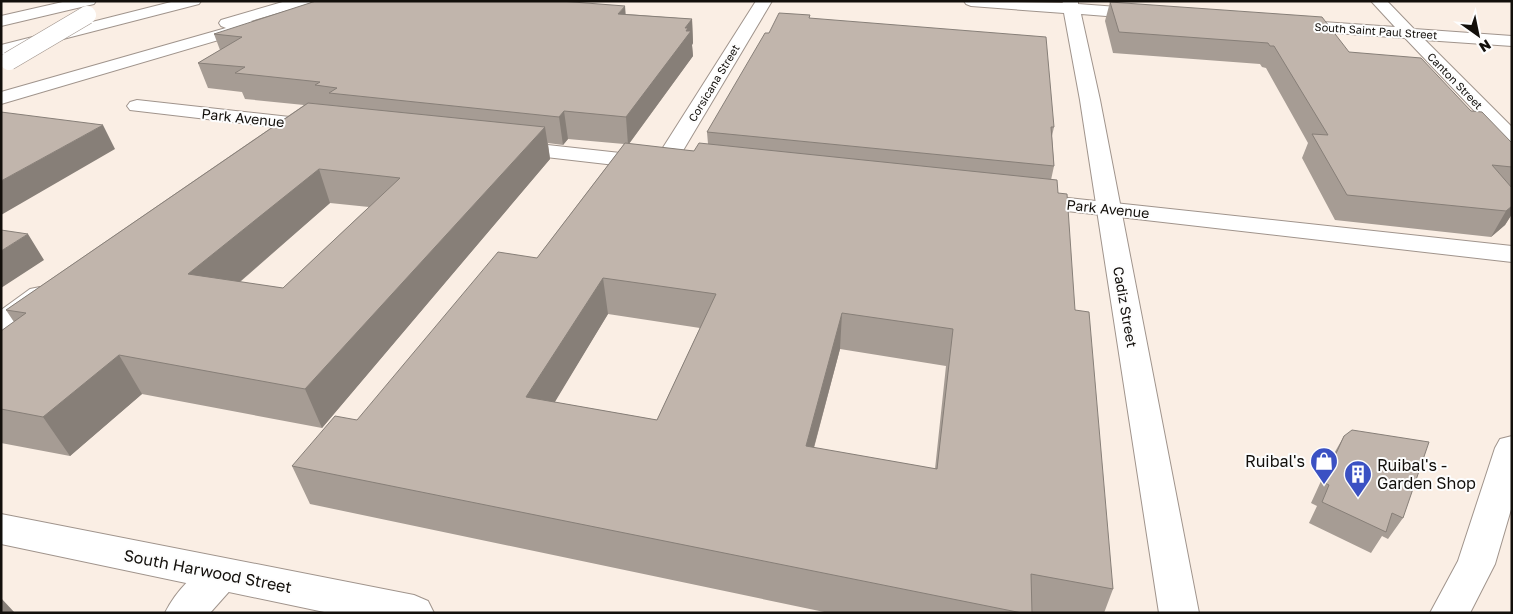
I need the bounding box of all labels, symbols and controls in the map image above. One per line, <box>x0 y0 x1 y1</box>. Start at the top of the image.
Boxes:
north arrow <box>1453 10 1503 60</box>
street label: South Saint Paul Street <box>1314 20 1438 41</box>
text: N <box>1476 36 1494 56</box>
street label: Corsicana Street <box>685 42 742 124</box>
street label: Canton Street <box>1425 50 1486 112</box>
street label: Park Avenue <box>201 105 285 130</box>
street label: Park Avenue <box>1066 196 1150 221</box>
street label: Cadiz Street <box>1110 265 1141 349</box>
shop icon: Ruibal's <box>1309 446 1339 485</box>
place label: Ruibal's <box>1245 451 1305 471</box>
place label: Ruibal's - Garden Shop <box>1377 455 1476 493</box>
building icon: Ruibal's - Garden Shop <box>1343 459 1373 498</box>
street label: South Harwood Street <box>122 545 294 597</box>

